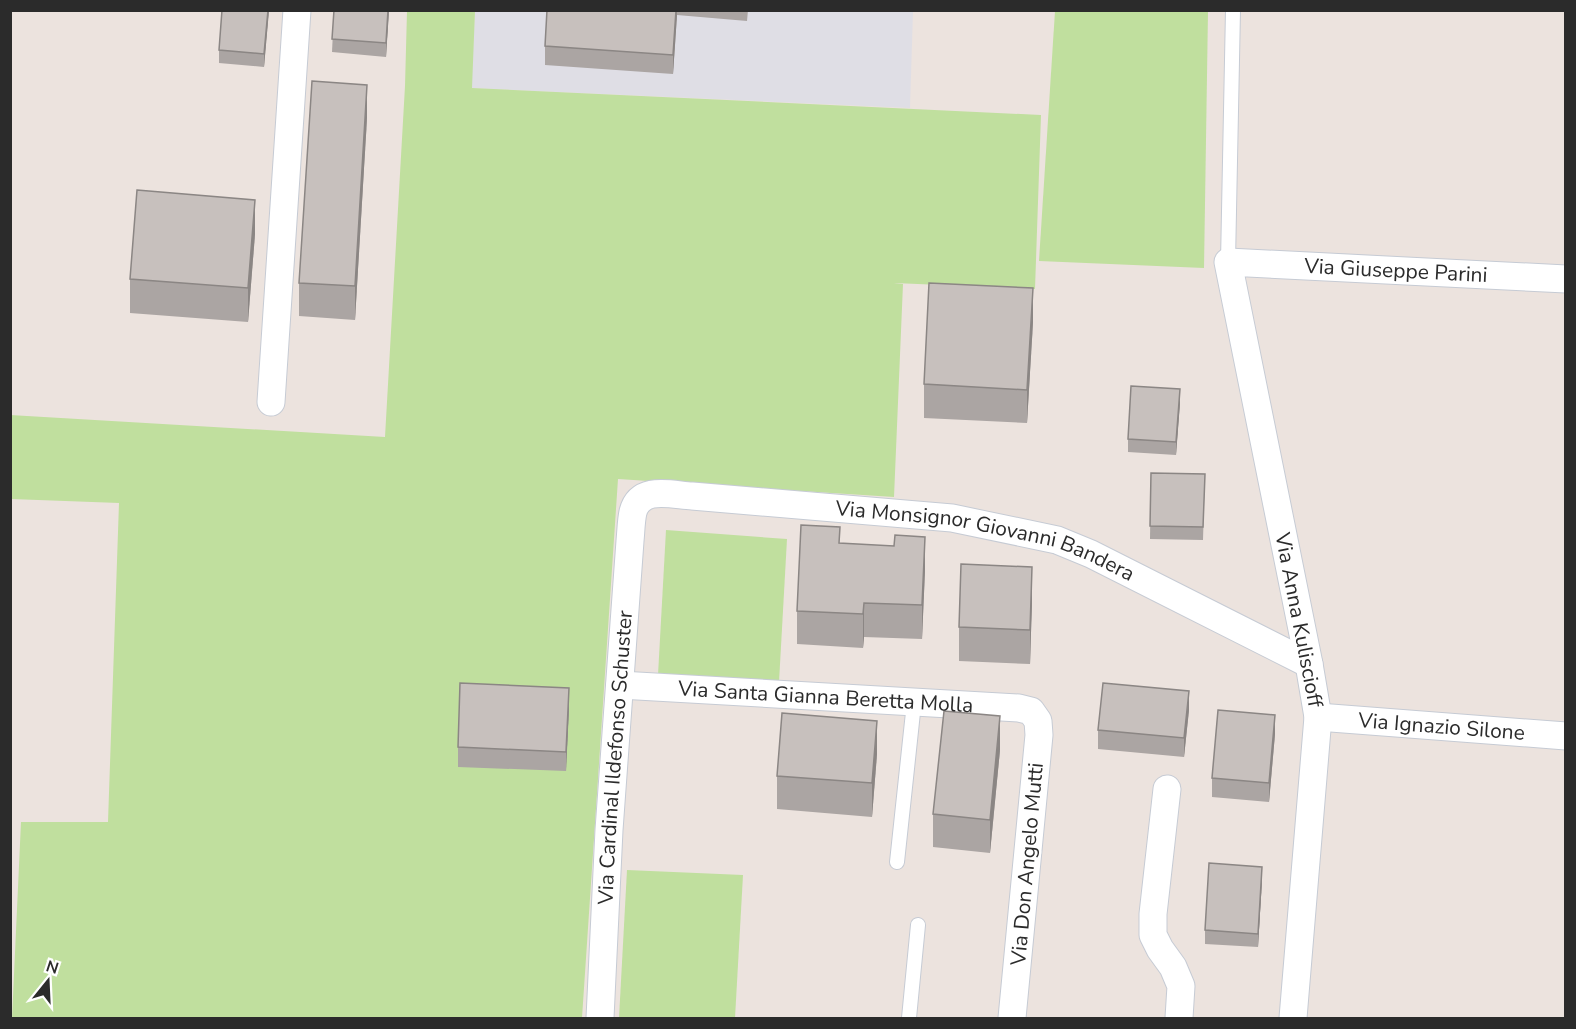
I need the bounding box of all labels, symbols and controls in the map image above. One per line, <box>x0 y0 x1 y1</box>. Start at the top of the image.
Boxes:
street label: Via Giuseppe Parini <box>1303 252 1488 289</box>
street label: Via Monsignor Giovanni Bandera <box>833 494 1139 588</box>
street label: Via Anna Kuliscioff <box>1268 529 1330 711</box>
street label: Via Cardinal Ildefonso Schuster <box>591 609 639 906</box>
street label: Via Santa Gianna Beretta Molla <box>676 674 974 719</box>
street label: Via Ignazio Silone <box>1356 706 1526 747</box>
street label: Via Don Angelo Mutti <box>1004 761 1050 968</box>
north arrow <box>18 951 78 1011</box>
text: N <box>43 955 61 980</box>

